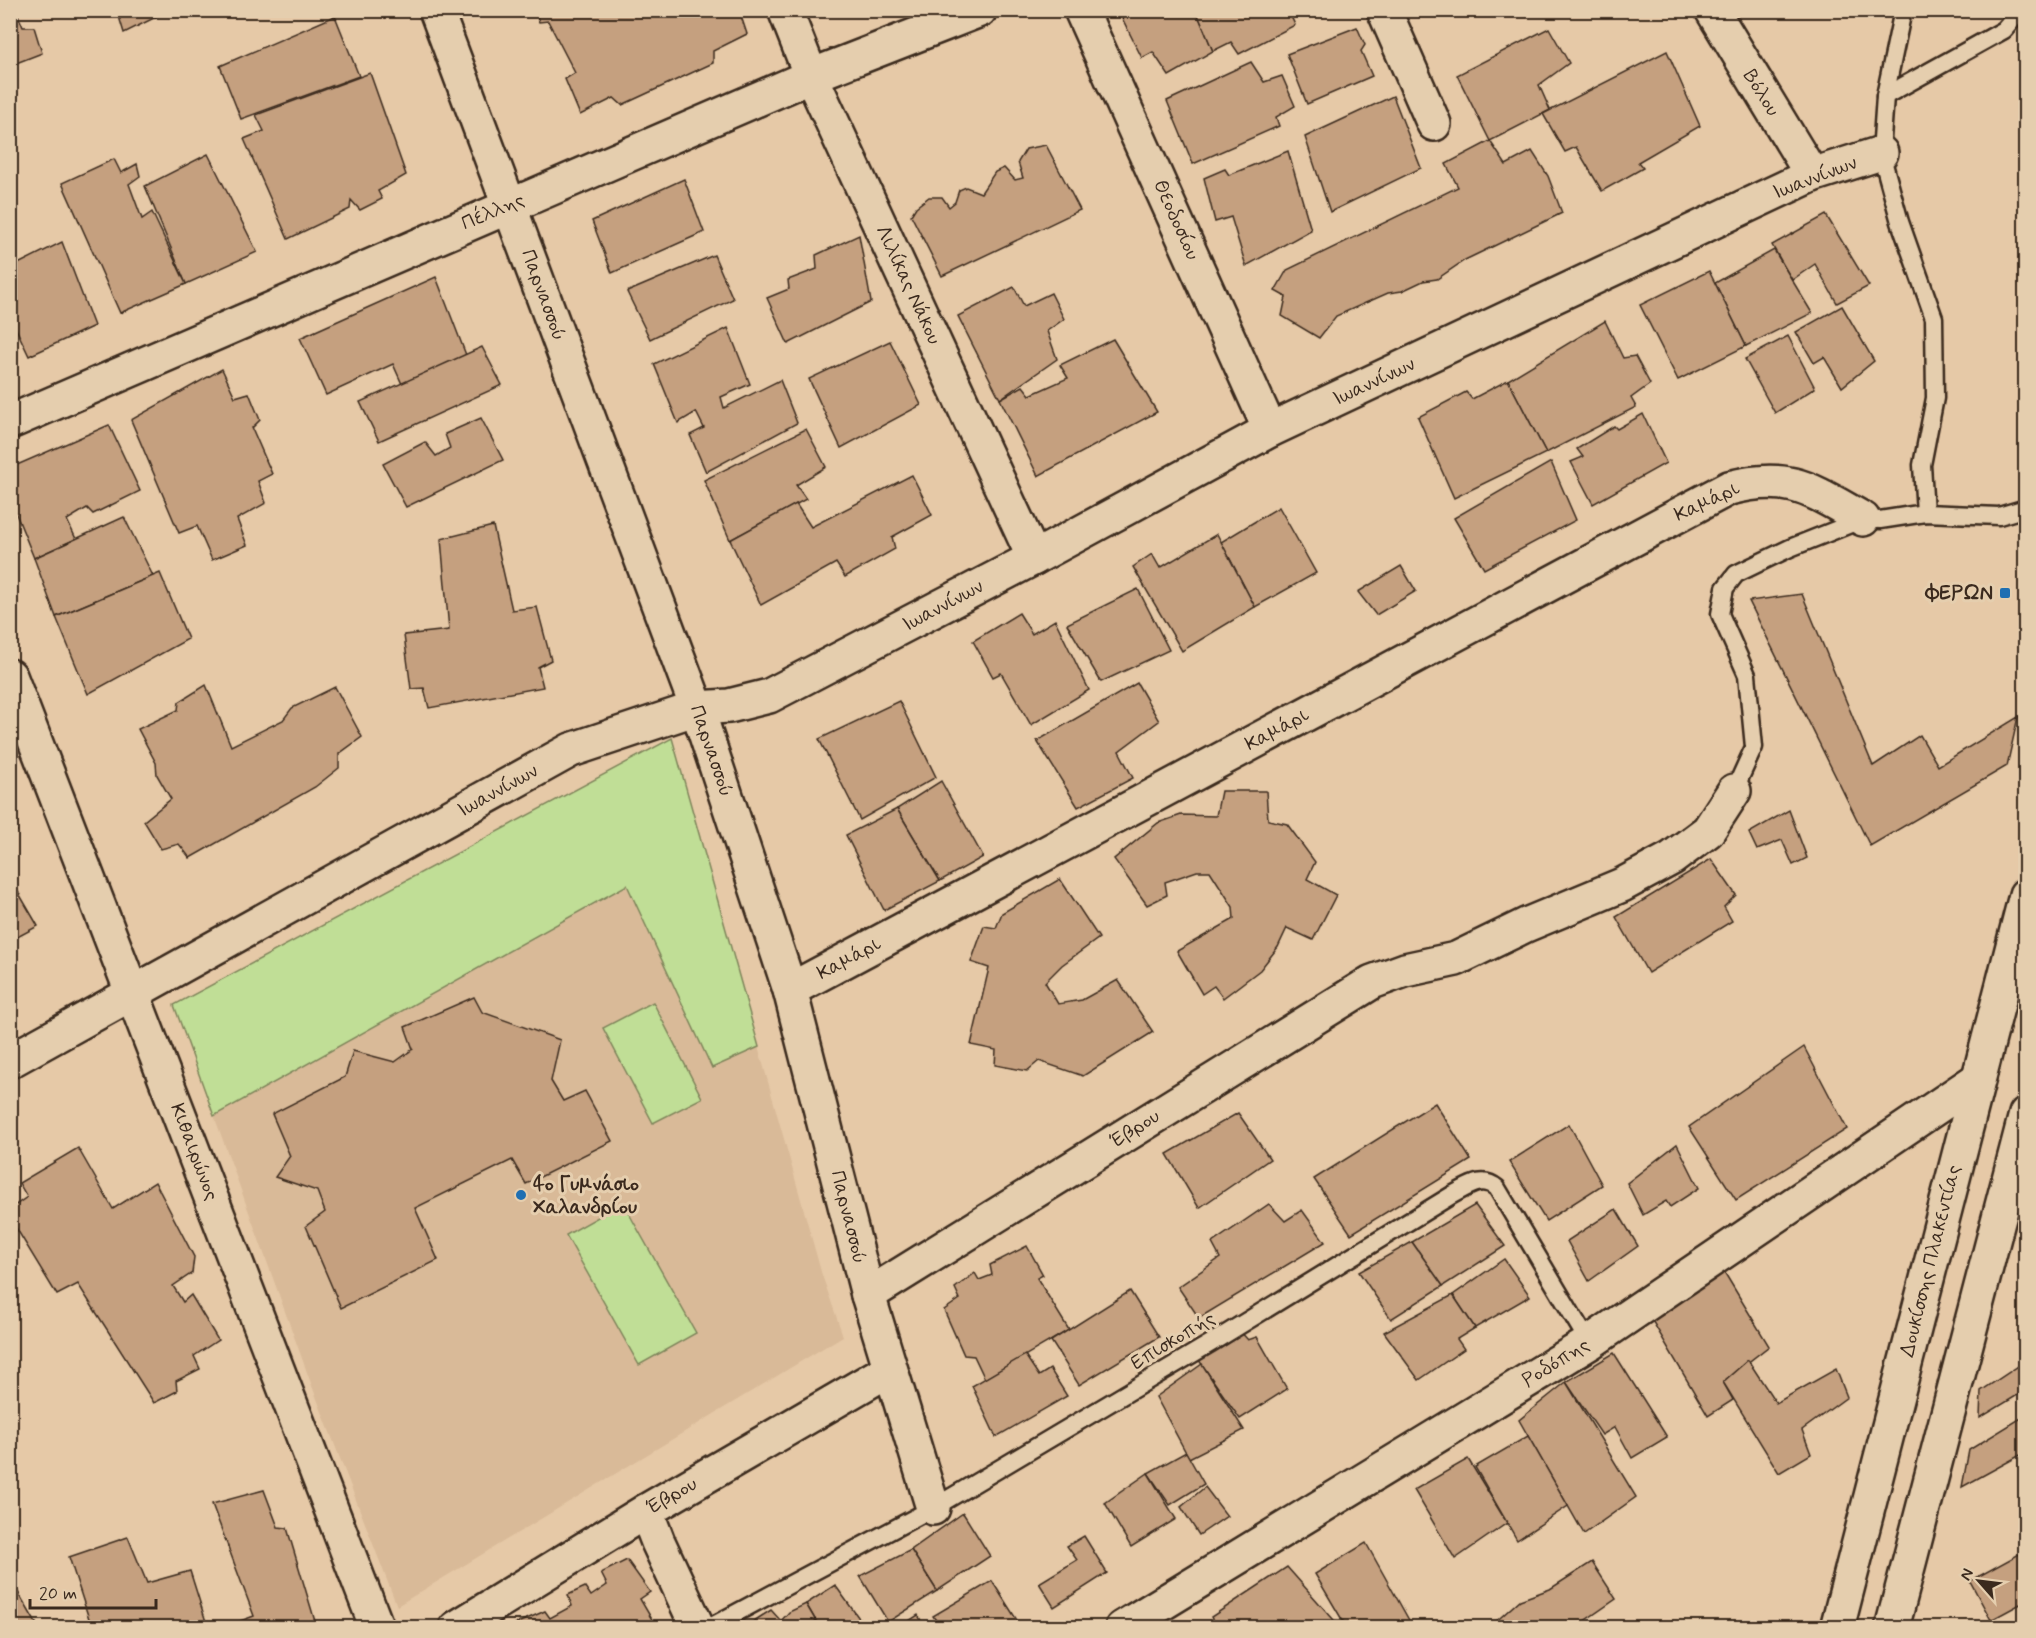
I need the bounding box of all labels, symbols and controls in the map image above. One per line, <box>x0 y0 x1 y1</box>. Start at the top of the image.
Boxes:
street label: Βόλου <box>1736 64 1786 122</box>
street label: Ιωαννίνων <box>1769 150 1861 206</box>
street label: Θεοδοσίου <box>1146 176 1206 264</box>
street label: Πέλλης <box>457 187 529 237</box>
street label: Λιλίκας Νάκου <box>869 221 947 349</box>
street label: Παρνασσού <box>514 246 572 344</box>
street label: Ιωαννίνων <box>1328 351 1420 413</box>
street label: Καμάρι <box>1670 475 1745 529</box>
street label: Ιωαννίνων <box>898 573 988 639</box>
place label: ΦΕΡΩΝ <box>1925 580 1993 607</box>
marker: ΦΕΡΩΝ <box>1998 586 2012 600</box>
street label: Παρνασσού <box>683 702 739 800</box>
street label: Καμάρι <box>1240 702 1314 758</box>
street label: Ιωαννίνων <box>453 758 543 824</box>
street label: Καμάρι <box>812 931 886 987</box>
street label: Κιθαιρώνος <box>163 1100 225 1205</box>
street label: Έβρου <box>1105 1103 1165 1155</box>
street label: Δουκίσσης Πλακεντίας <box>1894 1162 1968 1360</box>
street label: Παρνασσού <box>823 1168 873 1266</box>
place label: 4ο Γυμνάσιο Χαλανδρίου <box>533 1171 639 1221</box>
marker: 4ο Γυμνάσιο Χαλανδρίου <box>514 1188 528 1202</box>
street label: Επισκοπής <box>1126 1305 1221 1377</box>
street label: Ροδόπης <box>1517 1332 1595 1394</box>
street label: Έβρου <box>642 1471 702 1521</box>
north arrow <box>1949 1551 2009 1611</box>
text: N <box>1955 1565 1979 1584</box>
scale bar <box>30 1572 156 1610</box>
text: 20 m <box>39 1582 77 1606</box>

